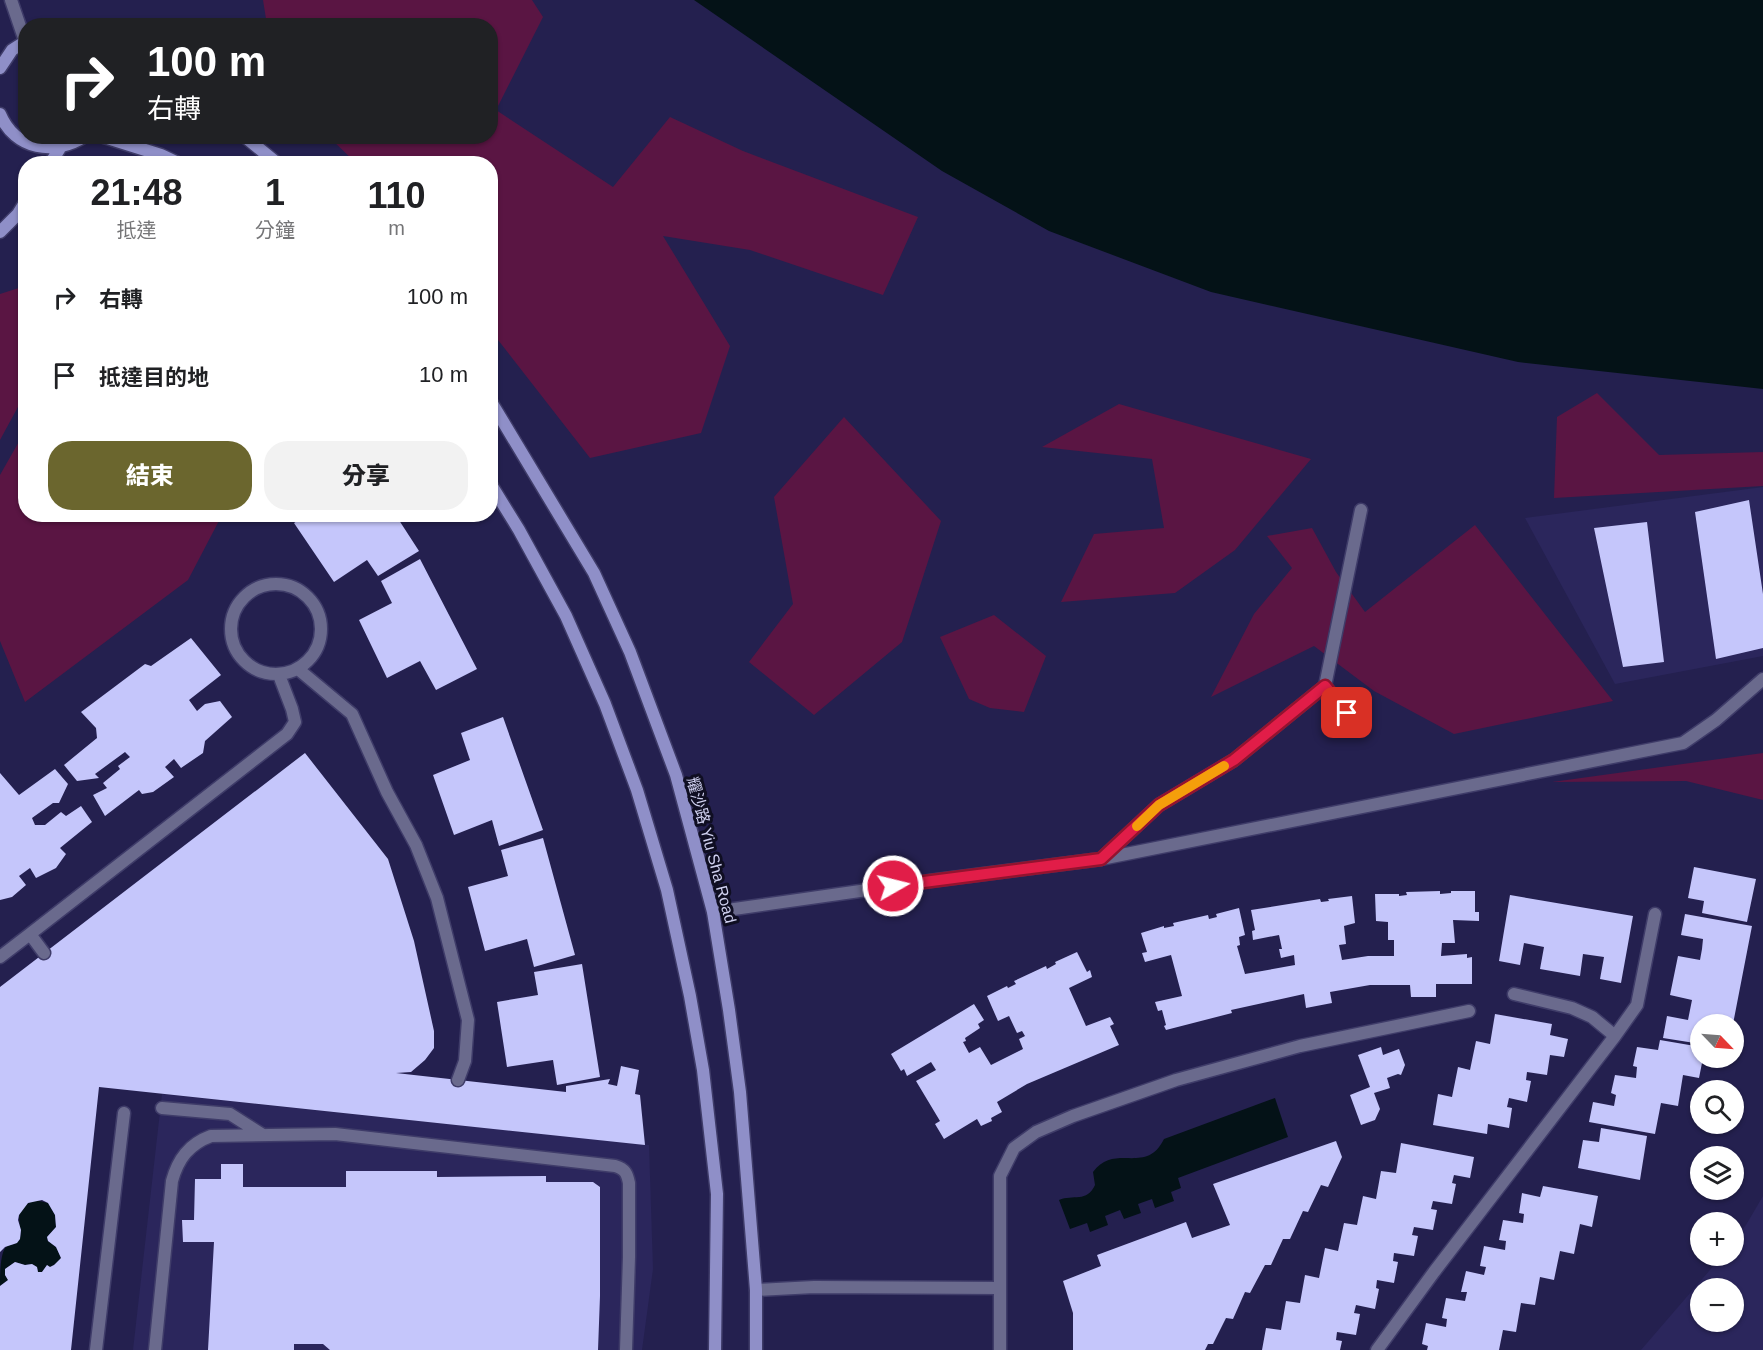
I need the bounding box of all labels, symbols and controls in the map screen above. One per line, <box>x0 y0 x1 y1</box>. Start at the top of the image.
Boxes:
text: 100 m <box>147 38 266 85</box>
icon: right <box>48 42 126 120</box>
text: 右轉 <box>147 94 201 124</box>
text: 21:48 <box>90 172 183 213</box>
text: 1 <box>265 172 285 213</box>
text: 110 <box>367 175 426 216</box>
text: m <box>388 217 405 239</box>
text: 抵達 <box>116 219 156 241</box>
text: 分鐘 <box>255 219 295 241</box>
icon: right <box>48 281 81 314</box>
text: 100 m <box>407 284 468 309</box>
text: 右轉 <box>99 287 143 312</box>
icon: arrive <box>48 359 81 392</box>
text: 10 m <box>419 362 468 387</box>
text: 抵達目的地 <box>99 365 209 390</box>
button: 結束 <box>48 441 252 510</box>
button: 分享 <box>264 441 468 510</box>
pin <box>1321 687 1372 738</box>
icon: arrive <box>1330 696 1363 729</box>
street label: 耀沙路 Yiu Sha Road <box>684 775 739 925</box>
position arrow <box>861 854 925 918</box>
north arrow <box>1690 1014 1744 1068</box>
map controls <box>1690 1014 1744 1332</box>
button: search <box>1690 1080 1744 1134</box>
button: layers <box>1690 1146 1744 1200</box>
button: + <box>1690 1212 1744 1266</box>
button: − <box>1690 1278 1744 1332</box>

